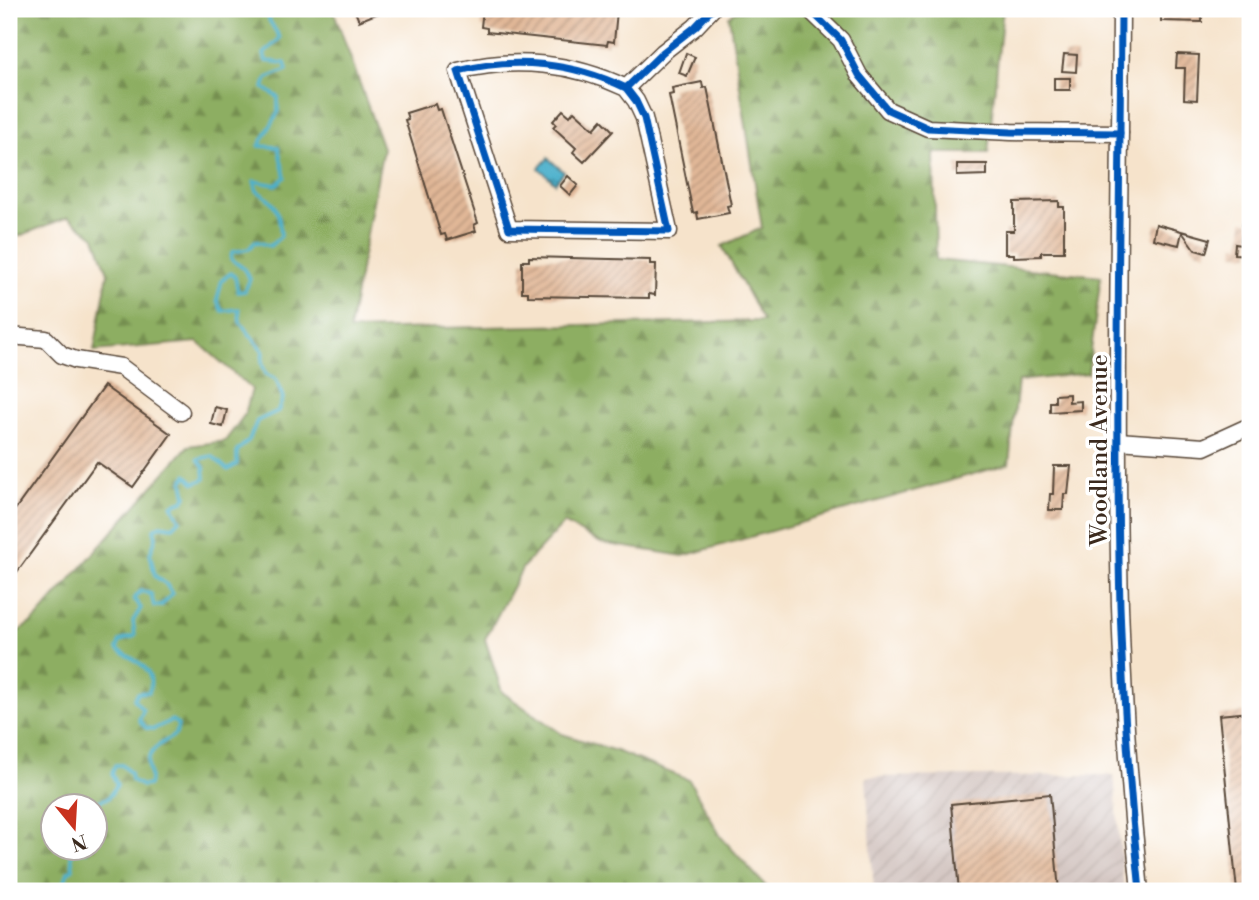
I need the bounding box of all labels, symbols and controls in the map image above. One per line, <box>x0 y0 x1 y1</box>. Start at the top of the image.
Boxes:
street label: Woodland Avenue <box>1085 354 1115 547</box>
north arrow <box>38 792 108 862</box>
text: N <box>68 828 90 856</box>

